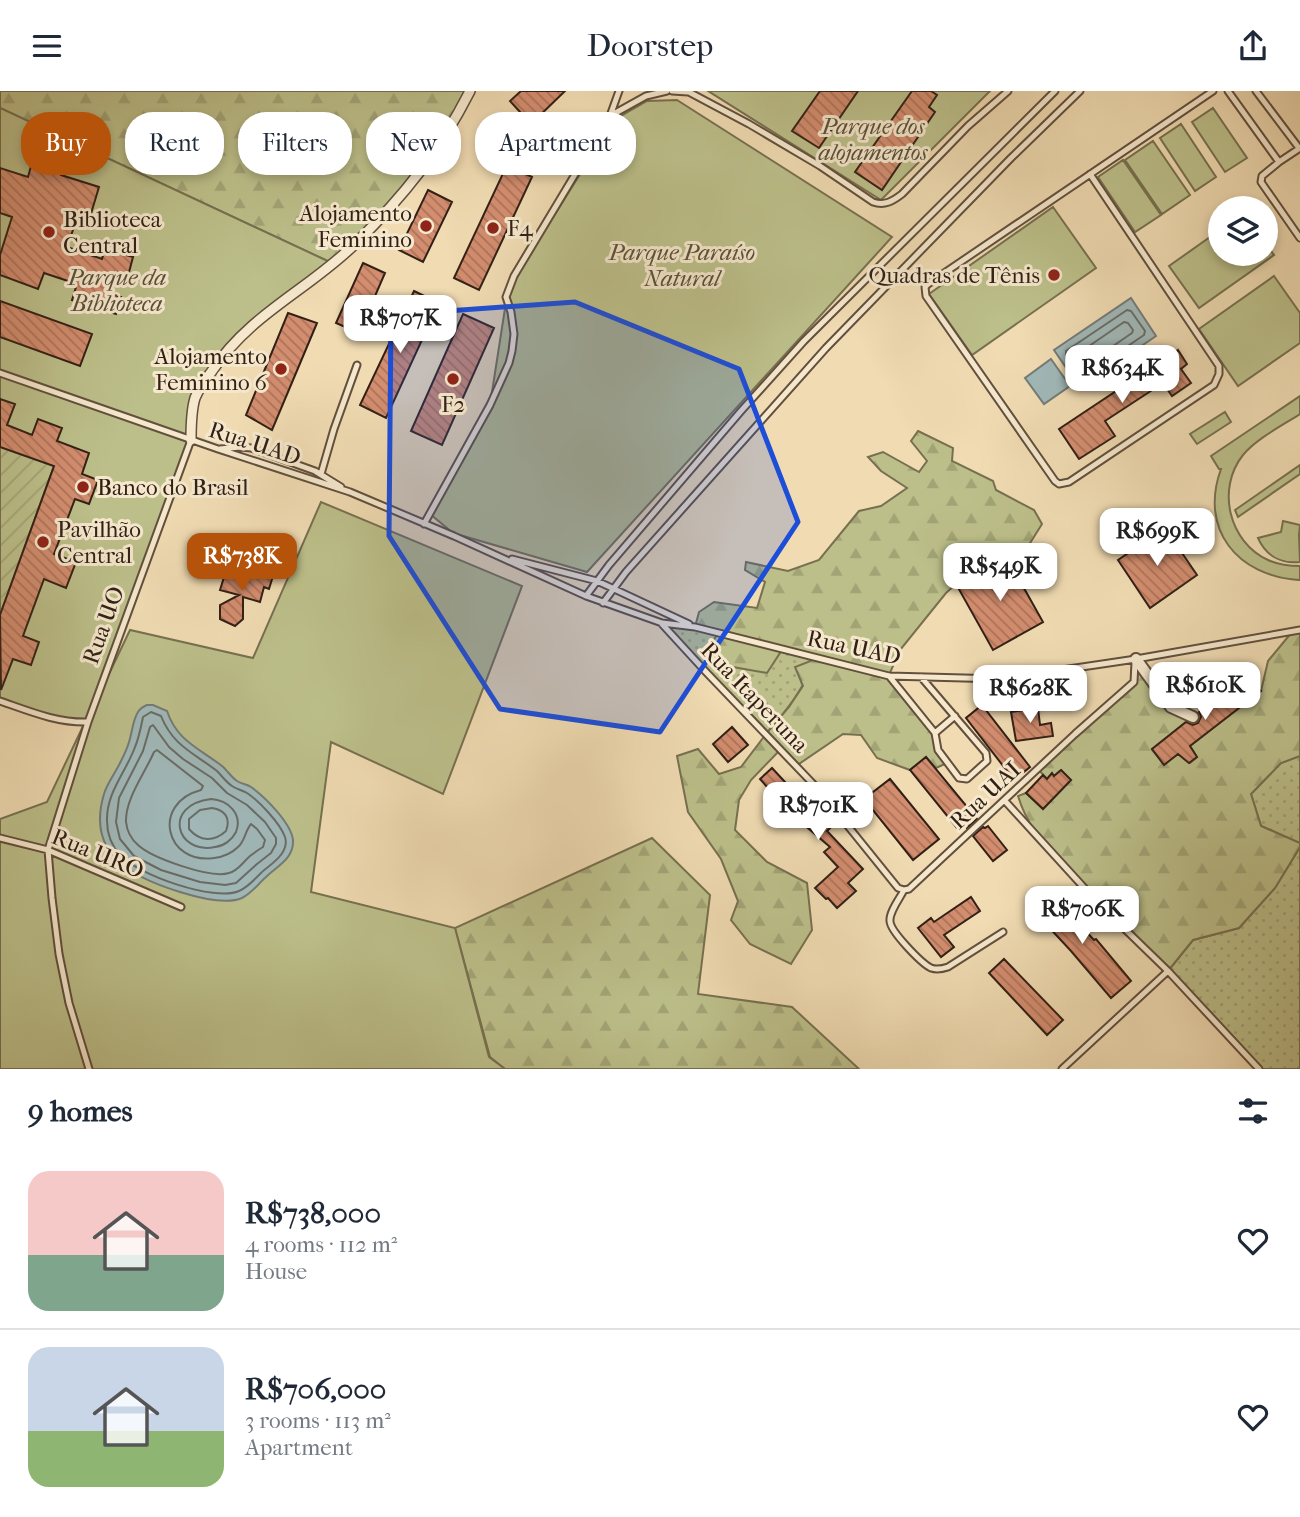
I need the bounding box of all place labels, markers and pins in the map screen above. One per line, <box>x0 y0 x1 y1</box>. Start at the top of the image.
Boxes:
place label: Alojamento Feminino <box>298 200 412 253</box>
place label: Biblioteca Central <box>63 206 162 259</box>
place label: F4 <box>507 215 534 242</box>
marker: Alojamento Feminino <box>418 218 434 234</box>
marker: F4 <box>485 220 501 236</box>
marker: Biblioteca Central <box>41 224 57 240</box>
place label: Quadras de Tênis <box>868 262 1040 289</box>
marker: Quadras de Tênis <box>1046 267 1062 283</box>
pin: R$707K <box>343 295 457 355</box>
place label: Alojamento Feminino 6 <box>153 343 268 396</box>
pin: R$634K <box>1065 345 1179 405</box>
marker: Alojamento Feminino 6 <box>273 361 289 377</box>
marker: F2 <box>445 371 461 387</box>
place label: F2 <box>441 391 465 418</box>
place label: Banco do Brasil <box>97 474 249 501</box>
marker: Banco do Brasil <box>75 479 91 495</box>
pin: R$699K <box>1100 509 1214 568</box>
place label: Pavilhão Central <box>57 516 141 569</box>
pin: R$738K <box>185 533 299 593</box>
marker: Pavilhão Central <box>35 534 51 550</box>
pin: R$549K <box>943 543 1057 603</box>
pin: R$610K <box>1148 663 1262 722</box>
pin: R$628K <box>973 665 1087 725</box>
pin: R$701K <box>761 783 875 842</box>
pin: R$706K <box>1025 887 1139 946</box>

